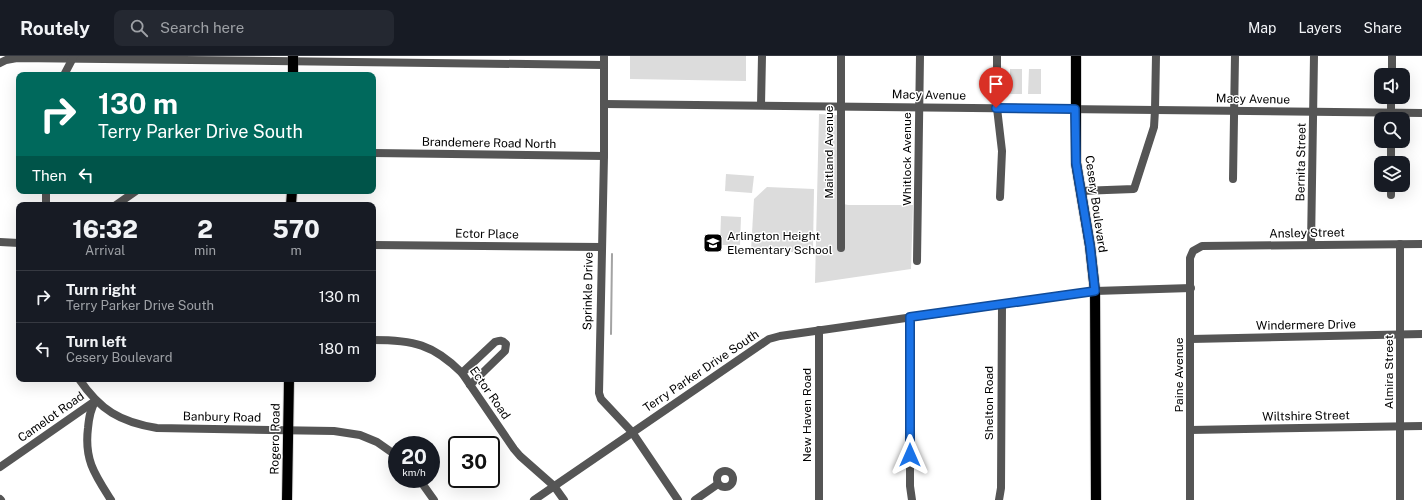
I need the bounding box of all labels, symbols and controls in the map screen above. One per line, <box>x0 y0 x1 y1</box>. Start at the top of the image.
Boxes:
search box <box>114 10 394 46</box>
text: Routely <box>20 17 90 39</box>
icon: search <box>128 17 150 39</box>
text: Search here <box>160 19 244 36</box>
text: Map <box>1248 20 1276 36</box>
text: Layers <box>1298 20 1342 36</box>
text: Share <box>1364 20 1402 36</box>
pin <box>979 67 1013 108</box>
map controls <box>1374 68 1410 192</box>
button: sound <box>1374 68 1410 104</box>
icon: arrive <box>985 73 1007 95</box>
text: 130 m <box>98 87 178 120</box>
street label: Macy Avenue <box>892 87 966 103</box>
icon: right <box>32 88 84 140</box>
street label: Macy Avenue <box>1216 91 1290 107</box>
street label: Maitland Avenue <box>822 105 836 199</box>
street label: Whitlock Avenue <box>900 112 914 206</box>
button: search <box>1374 112 1410 148</box>
text: Terry Parker Drive South <box>98 121 303 142</box>
street label: Bernita Street <box>1293 122 1309 201</box>
street label: Brandemere Road North <box>422 135 557 151</box>
street label: Cesery Boulevard <box>1082 154 1110 254</box>
button: layers <box>1374 156 1410 192</box>
icon: left <box>75 164 97 186</box>
text: Then <box>32 167 67 184</box>
text: 16:32 <box>72 215 138 243</box>
text: 2 <box>197 215 213 243</box>
text: 570 <box>272 215 320 243</box>
street label: Ansley Street <box>1269 225 1345 241</box>
street label: Ector Place <box>455 226 519 242</box>
place label: Arlington Height Elementary School <box>727 229 833 257</box>
school or university icon: Arlington Height Elementary School <box>702 232 724 254</box>
text: Arrival <box>85 243 125 258</box>
text: min <box>194 243 216 258</box>
text: m <box>290 243 302 258</box>
street label: Sprinkle Drive <box>580 252 596 330</box>
text: Turn right <box>66 281 136 298</box>
icon: right <box>32 286 54 308</box>
text: 130 m <box>319 288 360 305</box>
text: Terry Parker Drive South <box>66 298 214 313</box>
street label: Windermere Drive <box>1256 317 1356 333</box>
street label: Terry Parker Drive South <box>640 327 762 415</box>
text: Turn left <box>66 333 127 350</box>
street label: Almira Street <box>1382 334 1396 409</box>
street label: Paine Avenue <box>1172 337 1186 412</box>
icon: left <box>32 338 54 360</box>
text: 180 m <box>318 340 360 357</box>
text: Cesery Boulevard <box>66 350 172 365</box>
street label: Ector Road <box>467 364 513 422</box>
street label: Shelton Road <box>982 366 996 440</box>
street label: New Haven Road <box>800 368 814 462</box>
street label: Camelot Road <box>15 389 87 445</box>
street label: Rogero Road <box>267 403 283 475</box>
street label: Wiltshire Street <box>1262 408 1350 424</box>
street label: Banbury Road <box>183 409 261 425</box>
position arrow <box>889 434 931 476</box>
speed limit sign: 30 <box>448 436 500 488</box>
text: 20 <box>401 445 427 469</box>
text: km/h <box>402 466 426 478</box>

